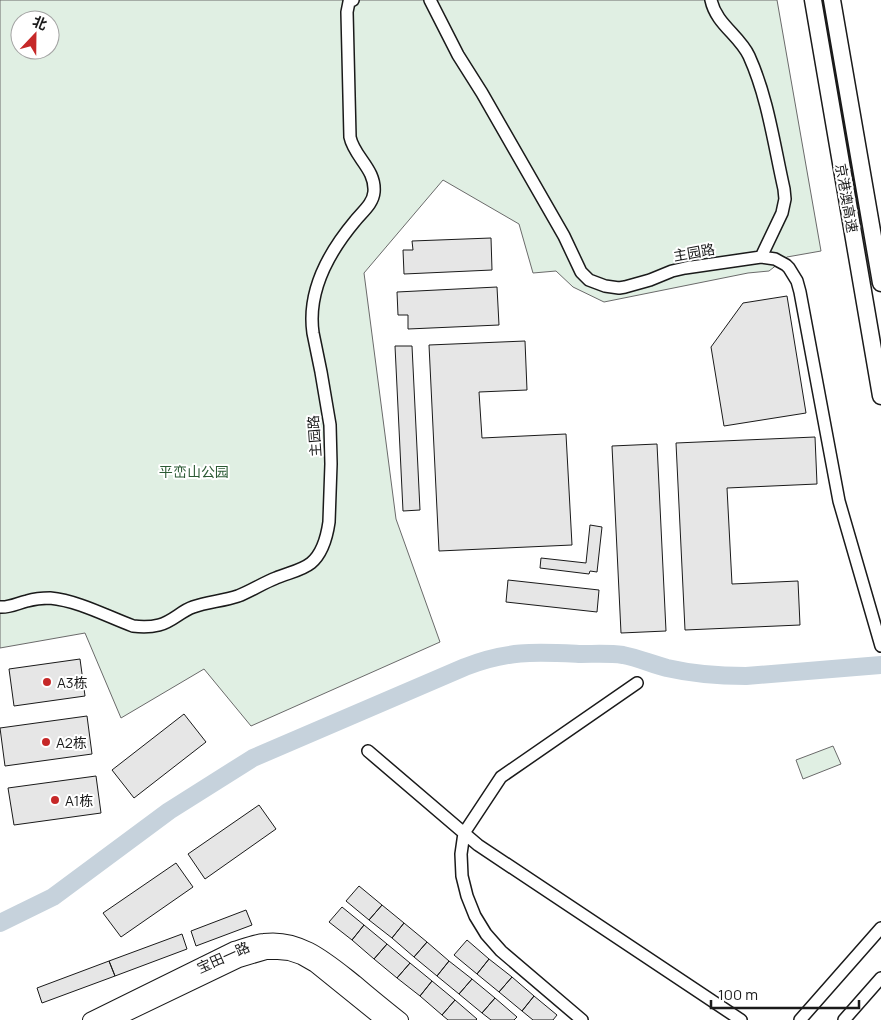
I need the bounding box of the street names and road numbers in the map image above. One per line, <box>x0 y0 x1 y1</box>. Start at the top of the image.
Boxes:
street label: 京港澳高速 <box>832 162 862 234</box>
street label: 主园路 <box>672 239 716 265</box>
street label: 主园路 <box>303 414 325 458</box>
street label: 宝田一路 <box>194 937 252 977</box>

